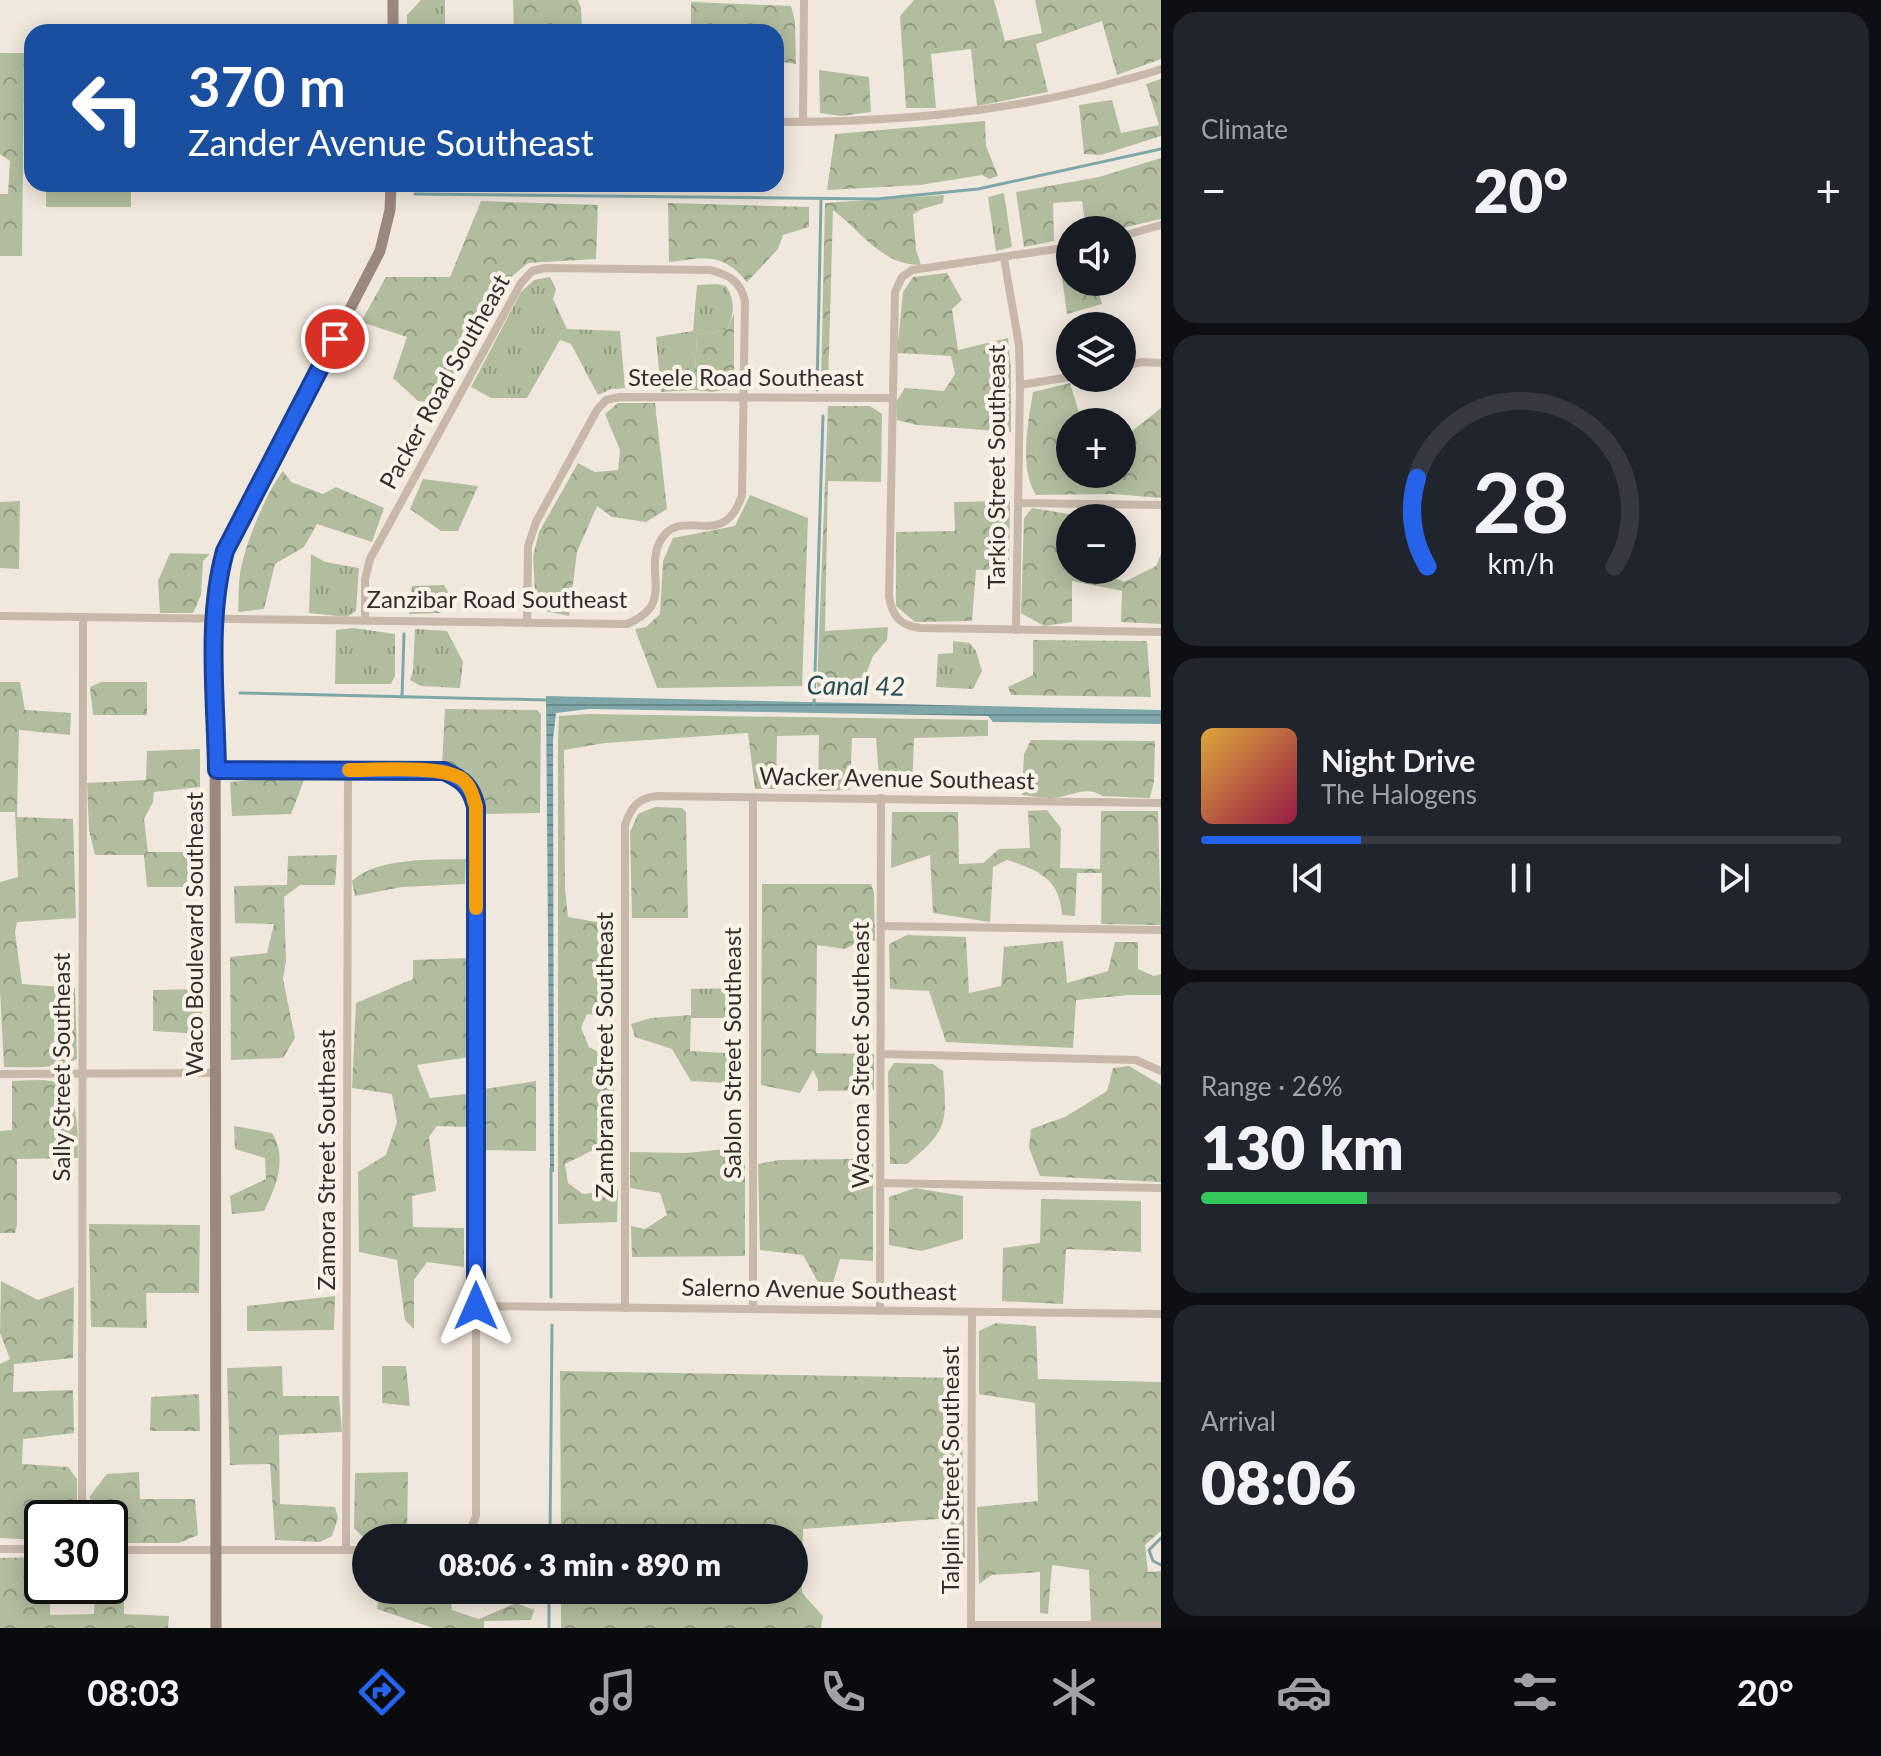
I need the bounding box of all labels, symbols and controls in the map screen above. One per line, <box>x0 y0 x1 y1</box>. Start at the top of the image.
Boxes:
text: 370 m <box>188 52 346 119</box>
icon: left <box>56 56 160 160</box>
text: Climate <box>1201 113 1288 145</box>
text: Zander Avenue Southeast <box>188 120 594 164</box>
text: 20° <box>1474 154 1568 226</box>
text: − <box>1201 164 1227 216</box>
text: + <box>1815 164 1841 216</box>
map controls <box>1056 216 1136 584</box>
button: sound <box>1056 216 1136 296</box>
street label: Packer Road Southeast <box>373 269 515 494</box>
pin <box>301 305 369 373</box>
button: layers <box>1056 312 1136 392</box>
icon: arrive <box>313 317 357 361</box>
street label: Tarkio Street Southeast <box>981 344 1010 589</box>
street label: Steele Road Southeast <box>628 362 864 391</box>
button: + <box>1056 408 1136 488</box>
text: 28 <box>1473 450 1569 550</box>
button: − <box>1056 504 1136 584</box>
text: km/h <box>1488 546 1554 580</box>
street label: Zanzibar Road Southeast <box>367 584 628 613</box>
water label: Canal 42 <box>806 668 906 702</box>
text: Night Drive <box>1321 742 1475 778</box>
street label: Wacker Avenue Southeast <box>759 761 1036 794</box>
text: The Halogens <box>1321 778 1477 810</box>
street label: Waco Boulevard Southeast <box>179 791 208 1076</box>
icon: previous <box>1286 856 1330 900</box>
icon: pause <box>1499 856 1543 900</box>
icon: next <box>1712 856 1756 900</box>
street label: Zambrana Street Southeast <box>589 911 618 1198</box>
street label: Wacona Street Southeast <box>845 921 874 1188</box>
street label: Sablon Street Southeast <box>717 927 746 1179</box>
street label: Sally Street Southeast <box>46 952 75 1181</box>
street label: Zamora Street Southeast <box>311 1029 340 1291</box>
text: Range · 26% <box>1201 1070 1343 1102</box>
text: 130 km <box>1201 1111 1404 1183</box>
position arrow <box>434 1264 518 1348</box>
street label: Salerno Avenue Southeast <box>681 1272 957 1305</box>
street label: Talplin Street Southeast <box>935 1345 964 1594</box>
text: Arrival <box>1201 1405 1276 1437</box>
text: 08:06 <box>1201 1446 1356 1518</box>
speed limit sign: 30 <box>24 1500 128 1604</box>
text: 08:06 · 3 min · 890 m <box>439 1546 721 1582</box>
icon: directions <box>354 1664 410 1720</box>
icon: music <box>585 1664 641 1720</box>
icon: phone <box>815 1664 871 1720</box>
icon: climate <box>1046 1664 1102 1720</box>
icon: car <box>1276 1664 1332 1720</box>
icon: filters <box>1507 1664 1563 1720</box>
text: 08:03 <box>87 1670 180 1714</box>
text: 20° <box>1737 1670 1794 1714</box>

